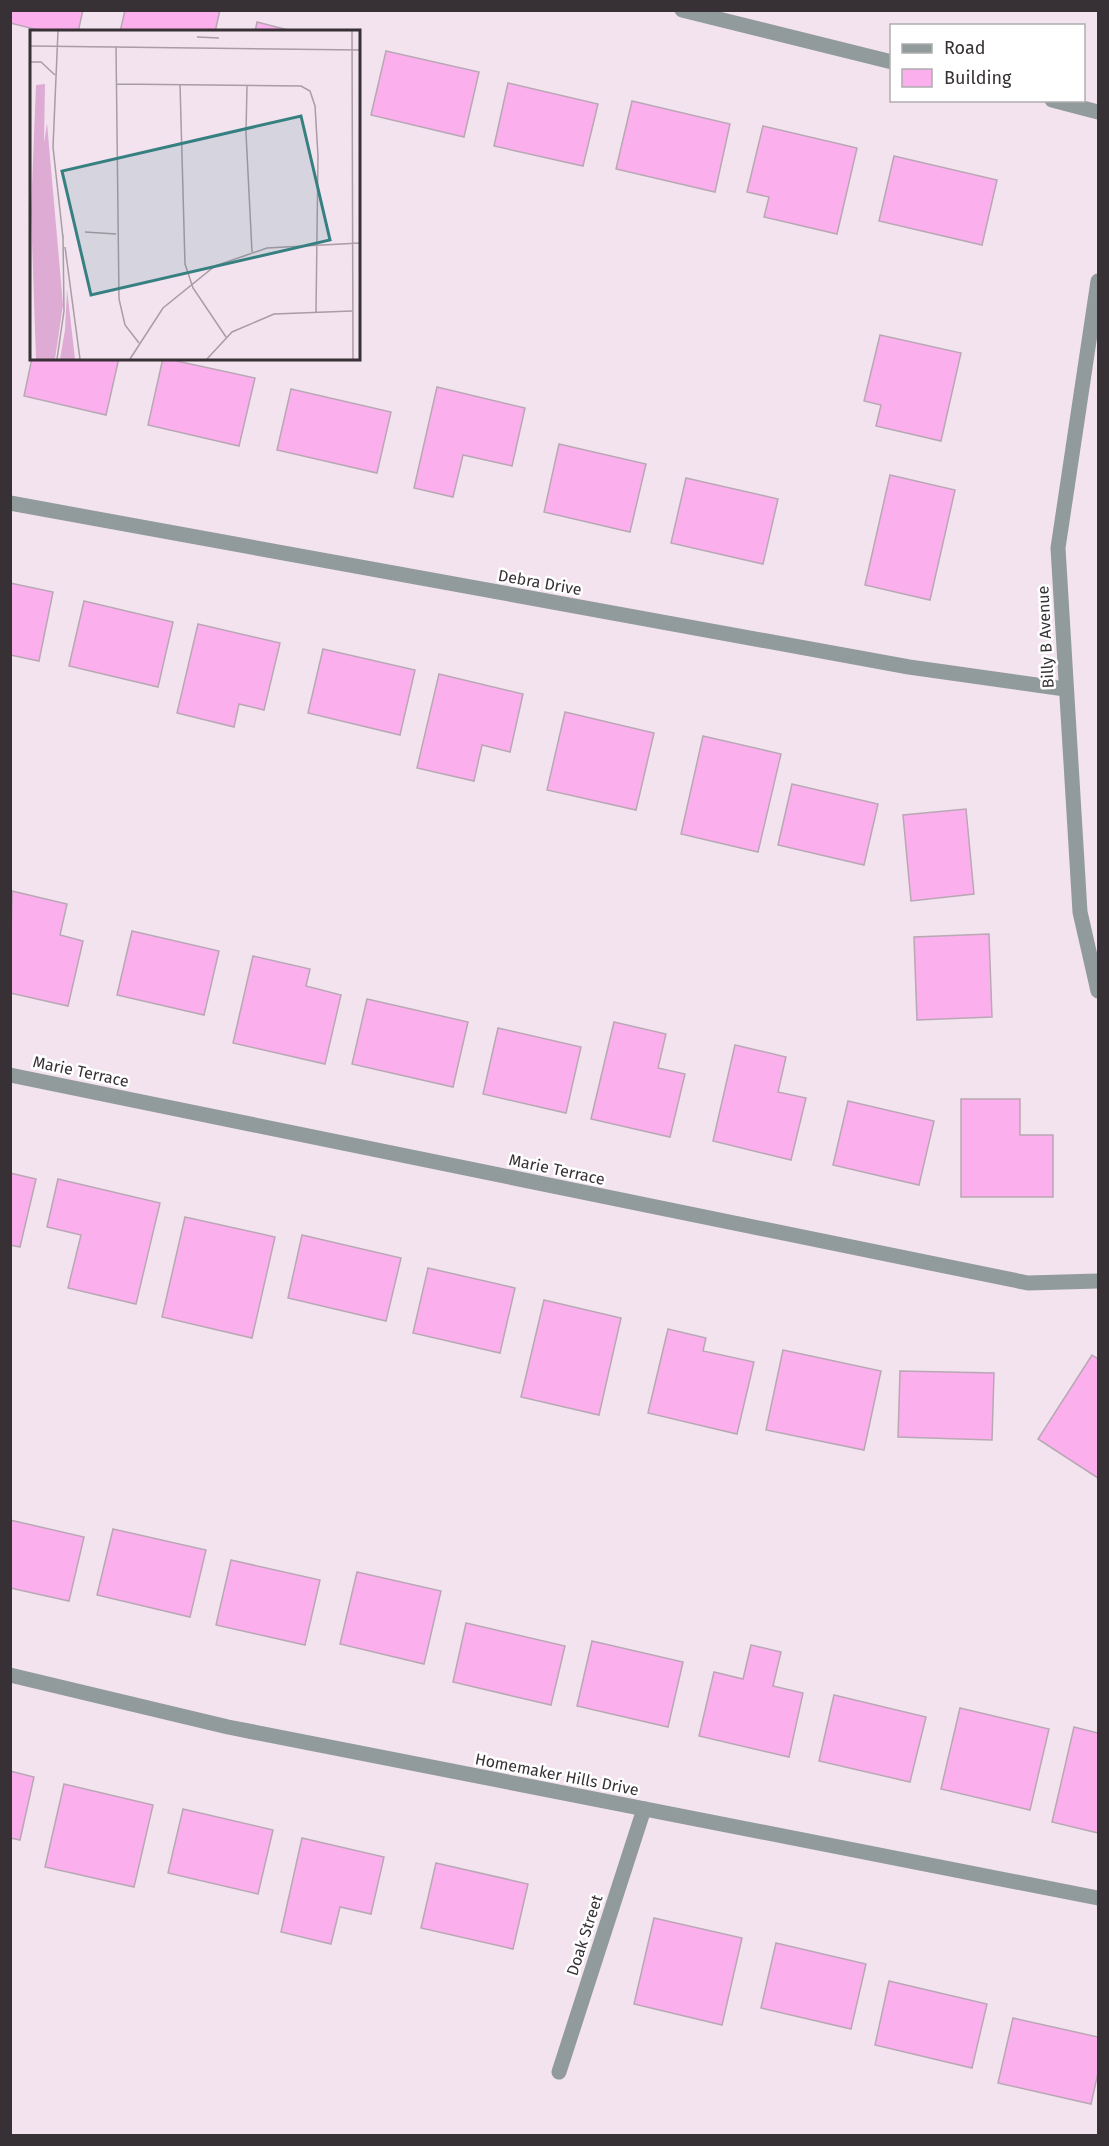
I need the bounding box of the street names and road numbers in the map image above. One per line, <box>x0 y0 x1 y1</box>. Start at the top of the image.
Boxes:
street label: Debra Drive <box>497 566 583 599</box>
street label: Billy B Avenue <box>1033 585 1058 689</box>
street label: Marie Terrace <box>31 1052 131 1091</box>
street label: Marie Terrace <box>507 1150 607 1189</box>
street label: Homemaker Hills Drive <box>473 1749 640 1800</box>
street label: Doak Street <box>562 1892 607 1978</box>

